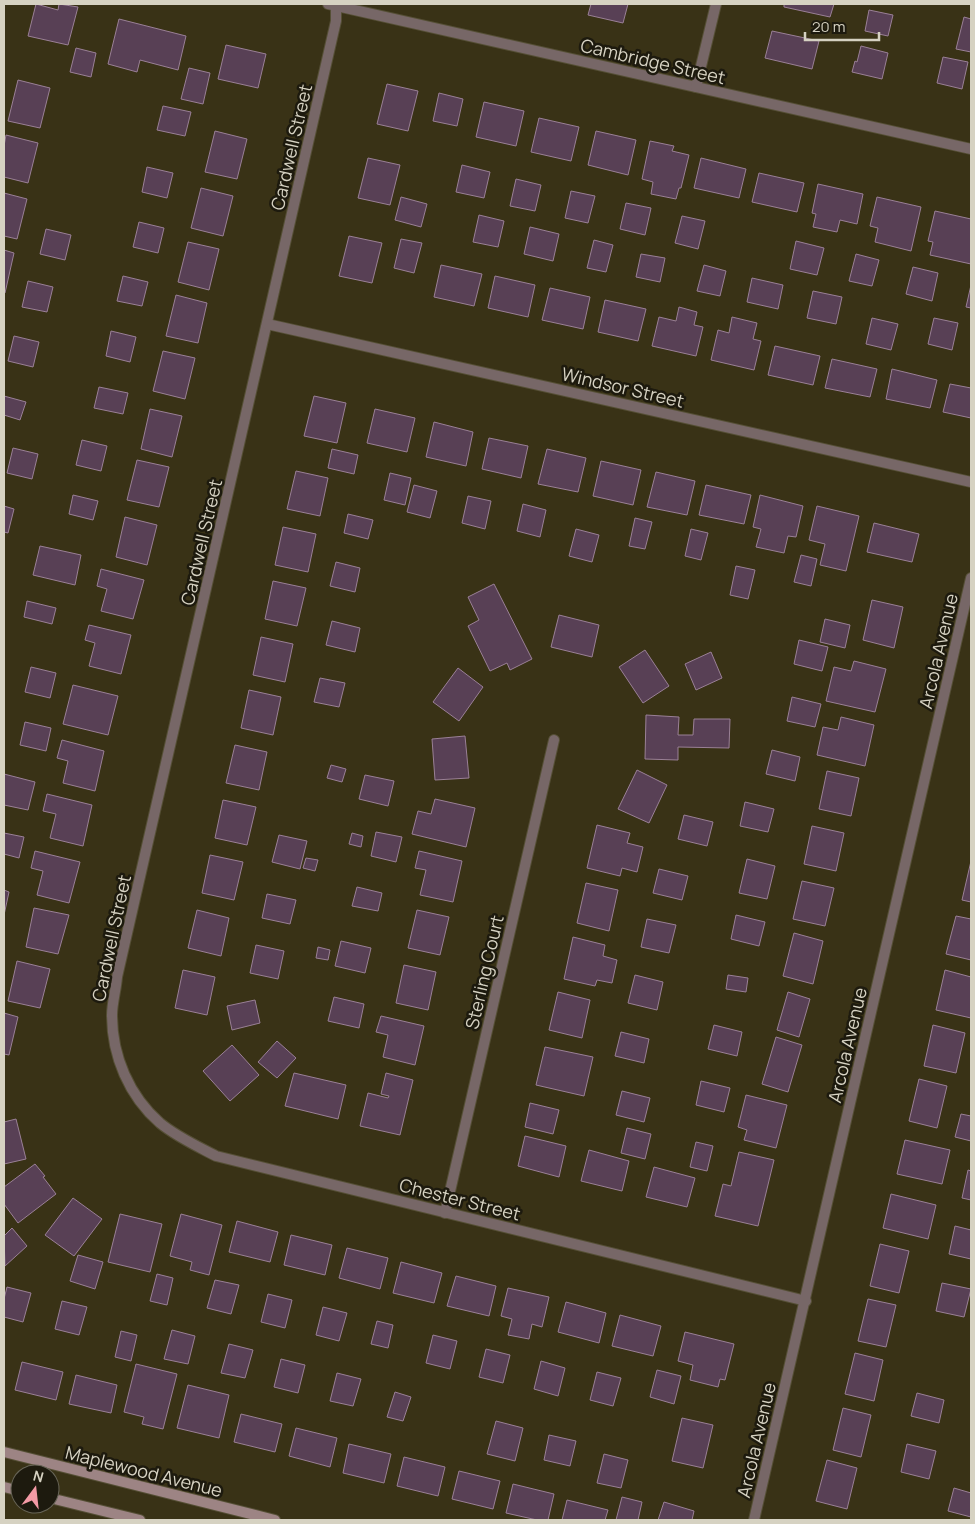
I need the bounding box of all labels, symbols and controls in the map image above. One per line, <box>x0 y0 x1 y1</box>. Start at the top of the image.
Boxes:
scale bar <box>805 10 879 42</box>
text: 20 m <box>812 16 845 37</box>
street label: Cambridge Street <box>578 33 728 89</box>
street label: Cardwell Street <box>265 82 317 212</box>
street label: Windsor Street <box>559 361 687 413</box>
street label: Cardwell Street <box>175 477 227 607</box>
street label: Arcola Avenue <box>913 591 963 711</box>
street label: Cardwell Street <box>86 873 136 1003</box>
street label: Sterling Court <box>459 913 509 1031</box>
street label: Arcola Avenue <box>822 985 872 1105</box>
street label: Chester Street <box>397 1172 523 1226</box>
street label: Arcola Avenue <box>731 1380 781 1500</box>
street label: Maplewood Avenue <box>63 1440 225 1502</box>
north arrow <box>10 1464 60 1514</box>
text: N <box>31 1465 46 1486</box>

